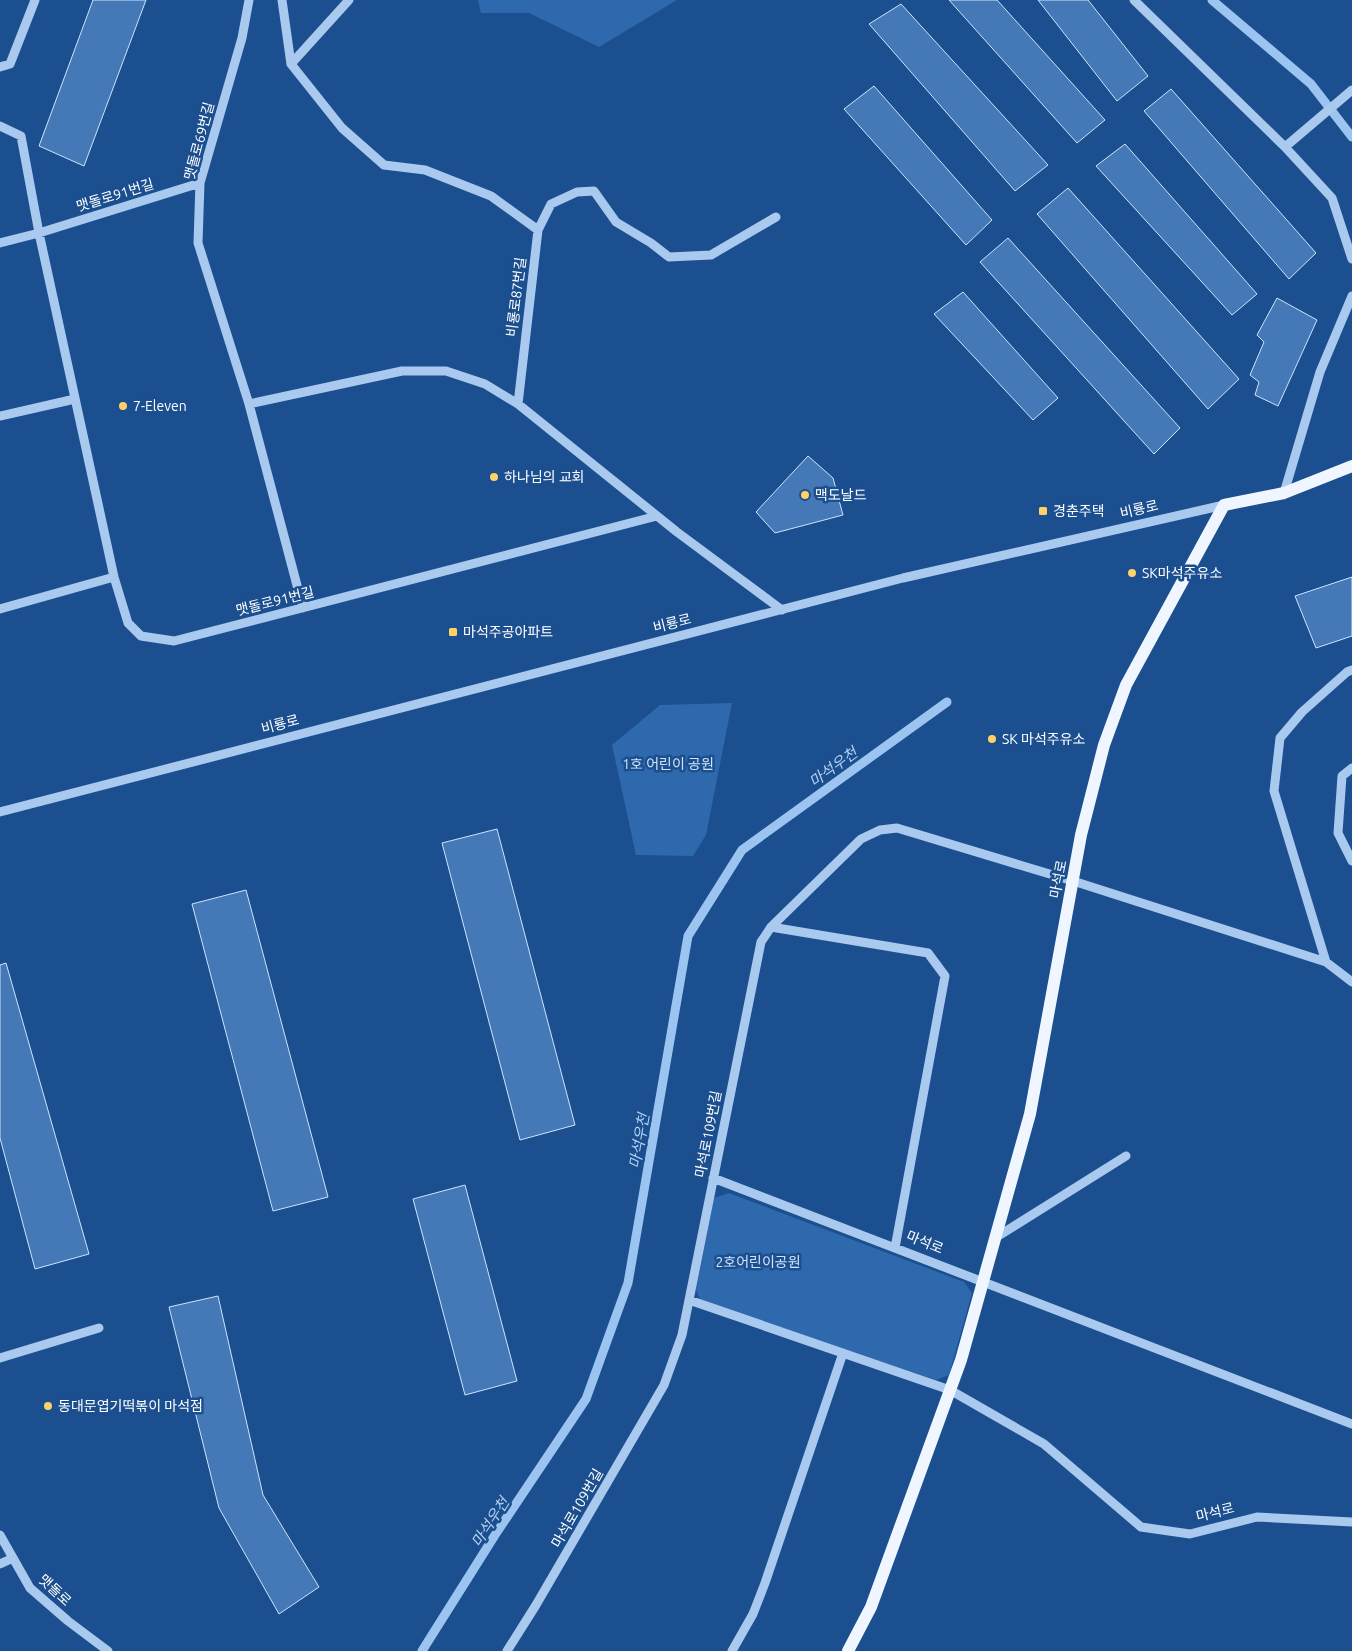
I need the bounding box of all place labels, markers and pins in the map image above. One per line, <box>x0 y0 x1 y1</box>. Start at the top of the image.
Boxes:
place label: 7-Eleven <box>133 398 187 414</box>
marker: 7-Eleven <box>117 400 129 412</box>
place label: 하나님의 교회 <box>504 469 585 485</box>
marker: 하나님의 교회 <box>488 471 500 483</box>
place label: 맥도날드 <box>815 487 867 503</box>
marker: 맥도날드 <box>799 489 811 501</box>
place label: 경춘주택 <box>1053 503 1105 519</box>
marker: 경춘주택 <box>1037 505 1049 517</box>
place label: SK마석주유소 <box>1142 565 1222 581</box>
marker: SK마석주유소 <box>1126 567 1138 579</box>
place label: 마석주공아파트 <box>463 624 553 640</box>
marker: 마석주공아파트 <box>447 626 459 638</box>
place label: SK 마석주유소 <box>1002 731 1086 747</box>
marker: SK 마석주유소 <box>986 733 998 745</box>
place label: 동대문엽기떡볶이 마석점 <box>58 1398 203 1414</box>
marker: 동대문엽기떡볶이 마석점 <box>42 1400 54 1412</box>

